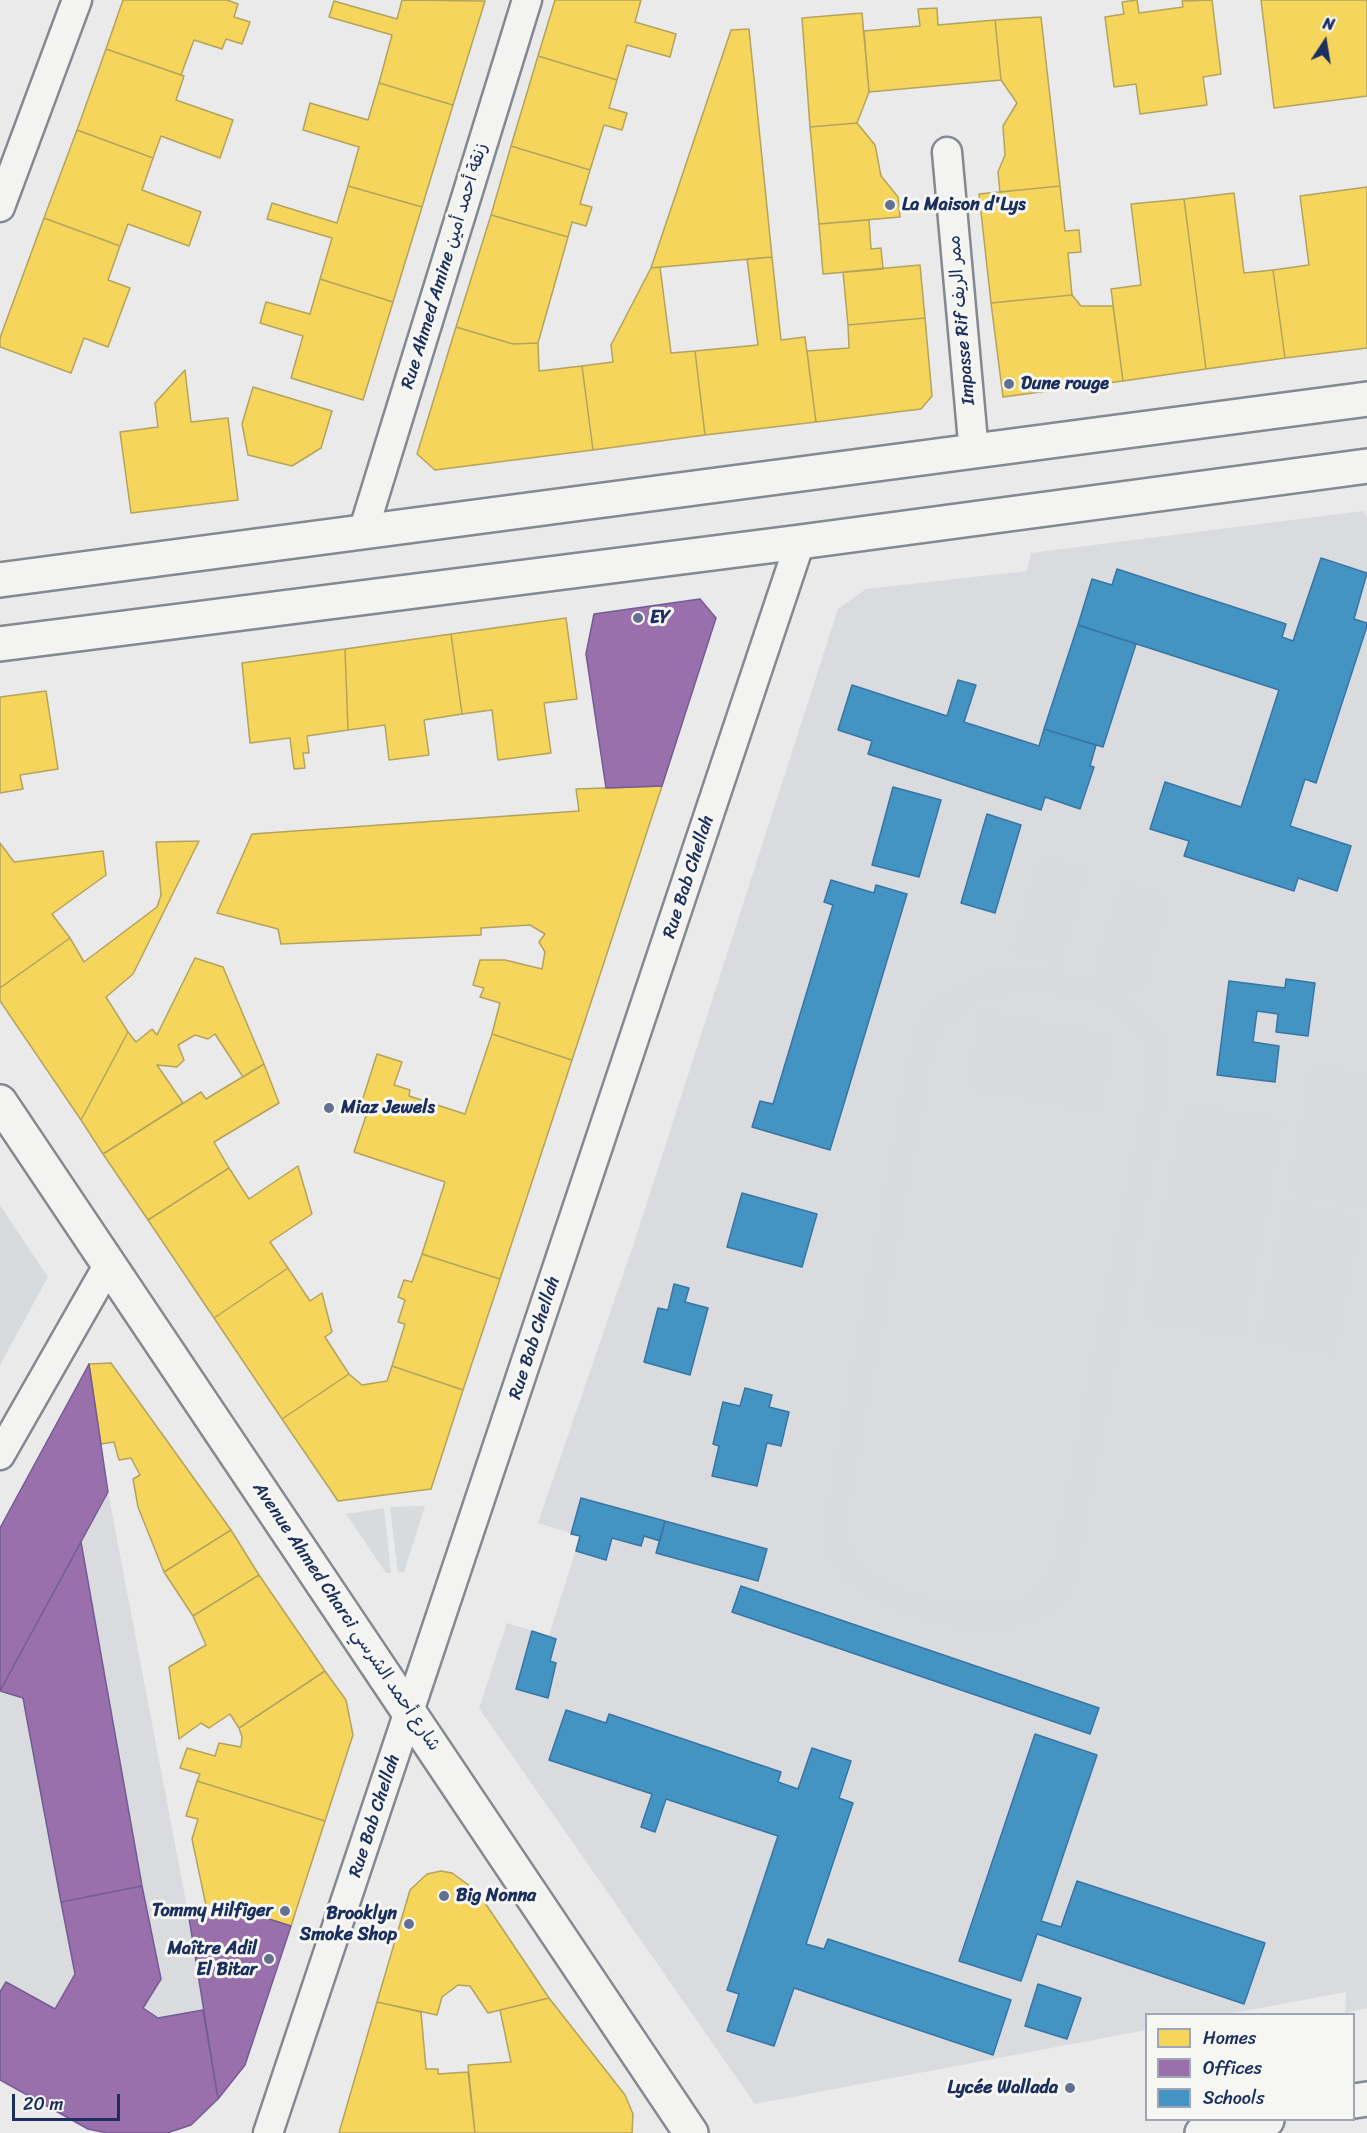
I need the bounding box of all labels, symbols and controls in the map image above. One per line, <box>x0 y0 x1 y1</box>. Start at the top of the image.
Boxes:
text: N <box>1320 9 1337 39</box>
north arrow <box>1295 12 1355 72</box>
street label: Rue Ahmed Amine زنقة أحمد أمين <box>397 140 493 392</box>
place label: La Maison d'Lys <box>902 194 1026 216</box>
marker: La Maison d'Lys <box>883 198 897 212</box>
street label: Impasse Rif ممر الريف <box>944 234 980 406</box>
place label: Dune rouge <box>1021 373 1109 395</box>
marker: Dune rouge <box>1002 377 1016 391</box>
place label: EY <box>650 607 670 629</box>
marker: EY <box>631 611 645 625</box>
street label: Rue Bab Chellah <box>659 813 719 941</box>
place label: Miaz Jewels <box>341 1097 435 1119</box>
marker: Miaz Jewels <box>322 1101 336 1115</box>
street label: Rue Bab Chellah <box>505 1274 565 1402</box>
street label: Avenue Ahmed Charci شارع أحمد الشرسي <box>248 1478 444 1756</box>
street label: Rue Bab Chellah <box>345 1752 405 1880</box>
place label: Big Nonna <box>456 1885 536 1907</box>
marker: Big Nonna <box>437 1889 451 1903</box>
place label: Tommy Hilfiger <box>152 1900 273 1922</box>
place label: Brooklyn Smoke Shop <box>300 1903 397 1946</box>
marker: Tommy Hilfiger <box>278 1904 292 1918</box>
marker: Brooklyn Smoke Shop <box>402 1917 416 1931</box>
place label: Maître Adil El Bitar <box>167 1938 257 1980</box>
marker: Maître Adil El Bitar <box>262 1952 276 1966</box>
legend <box>1145 2013 1355 2121</box>
text: Homes <box>1203 2022 1256 2054</box>
text: Offices <box>1203 2052 1262 2084</box>
place label: Lycée Wallada <box>947 2077 1058 2099</box>
marker: Lycée Wallada <box>1063 2081 1077 2095</box>
scale bar <box>15 2082 123 2120</box>
text: Schools <box>1203 2082 1264 2114</box>
text: 20 m <box>23 2088 63 2120</box>

